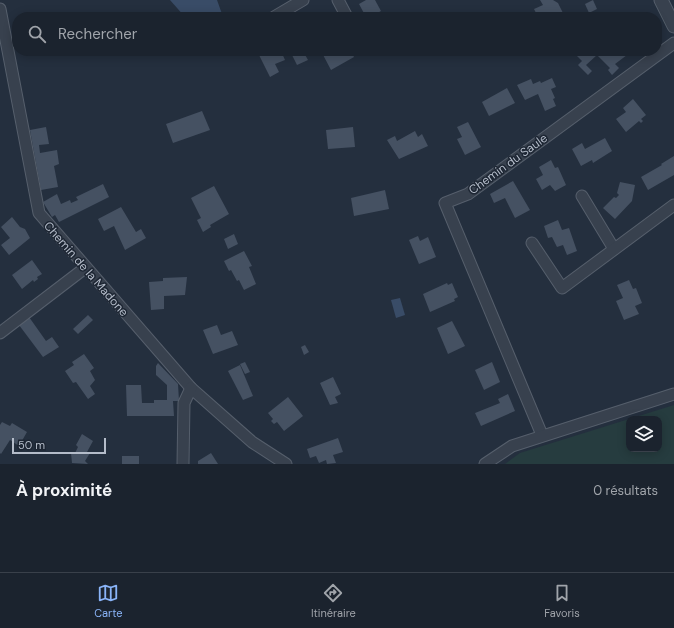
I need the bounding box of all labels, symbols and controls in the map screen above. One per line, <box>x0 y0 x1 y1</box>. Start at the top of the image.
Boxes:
search box <box>12 12 662 56</box>
icon: search <box>26 23 48 45</box>
text: Rechercher <box>58 24 137 44</box>
street label: Chemin du Saule <box>466 130 551 198</box>
street label: Chemin de la Madone <box>40 218 132 320</box>
map controls <box>626 416 662 452</box>
button: layers <box>626 416 662 452</box>
scale bar <box>12 436 106 455</box>
text: 50 m <box>18 438 45 452</box>
text: À proximité <box>16 479 112 501</box>
text: 0 résultats <box>593 482 658 499</box>
tab: Carte <box>94 582 123 620</box>
tab: Itinéraire <box>311 582 356 620</box>
tab: Favoris <box>544 582 580 620</box>

